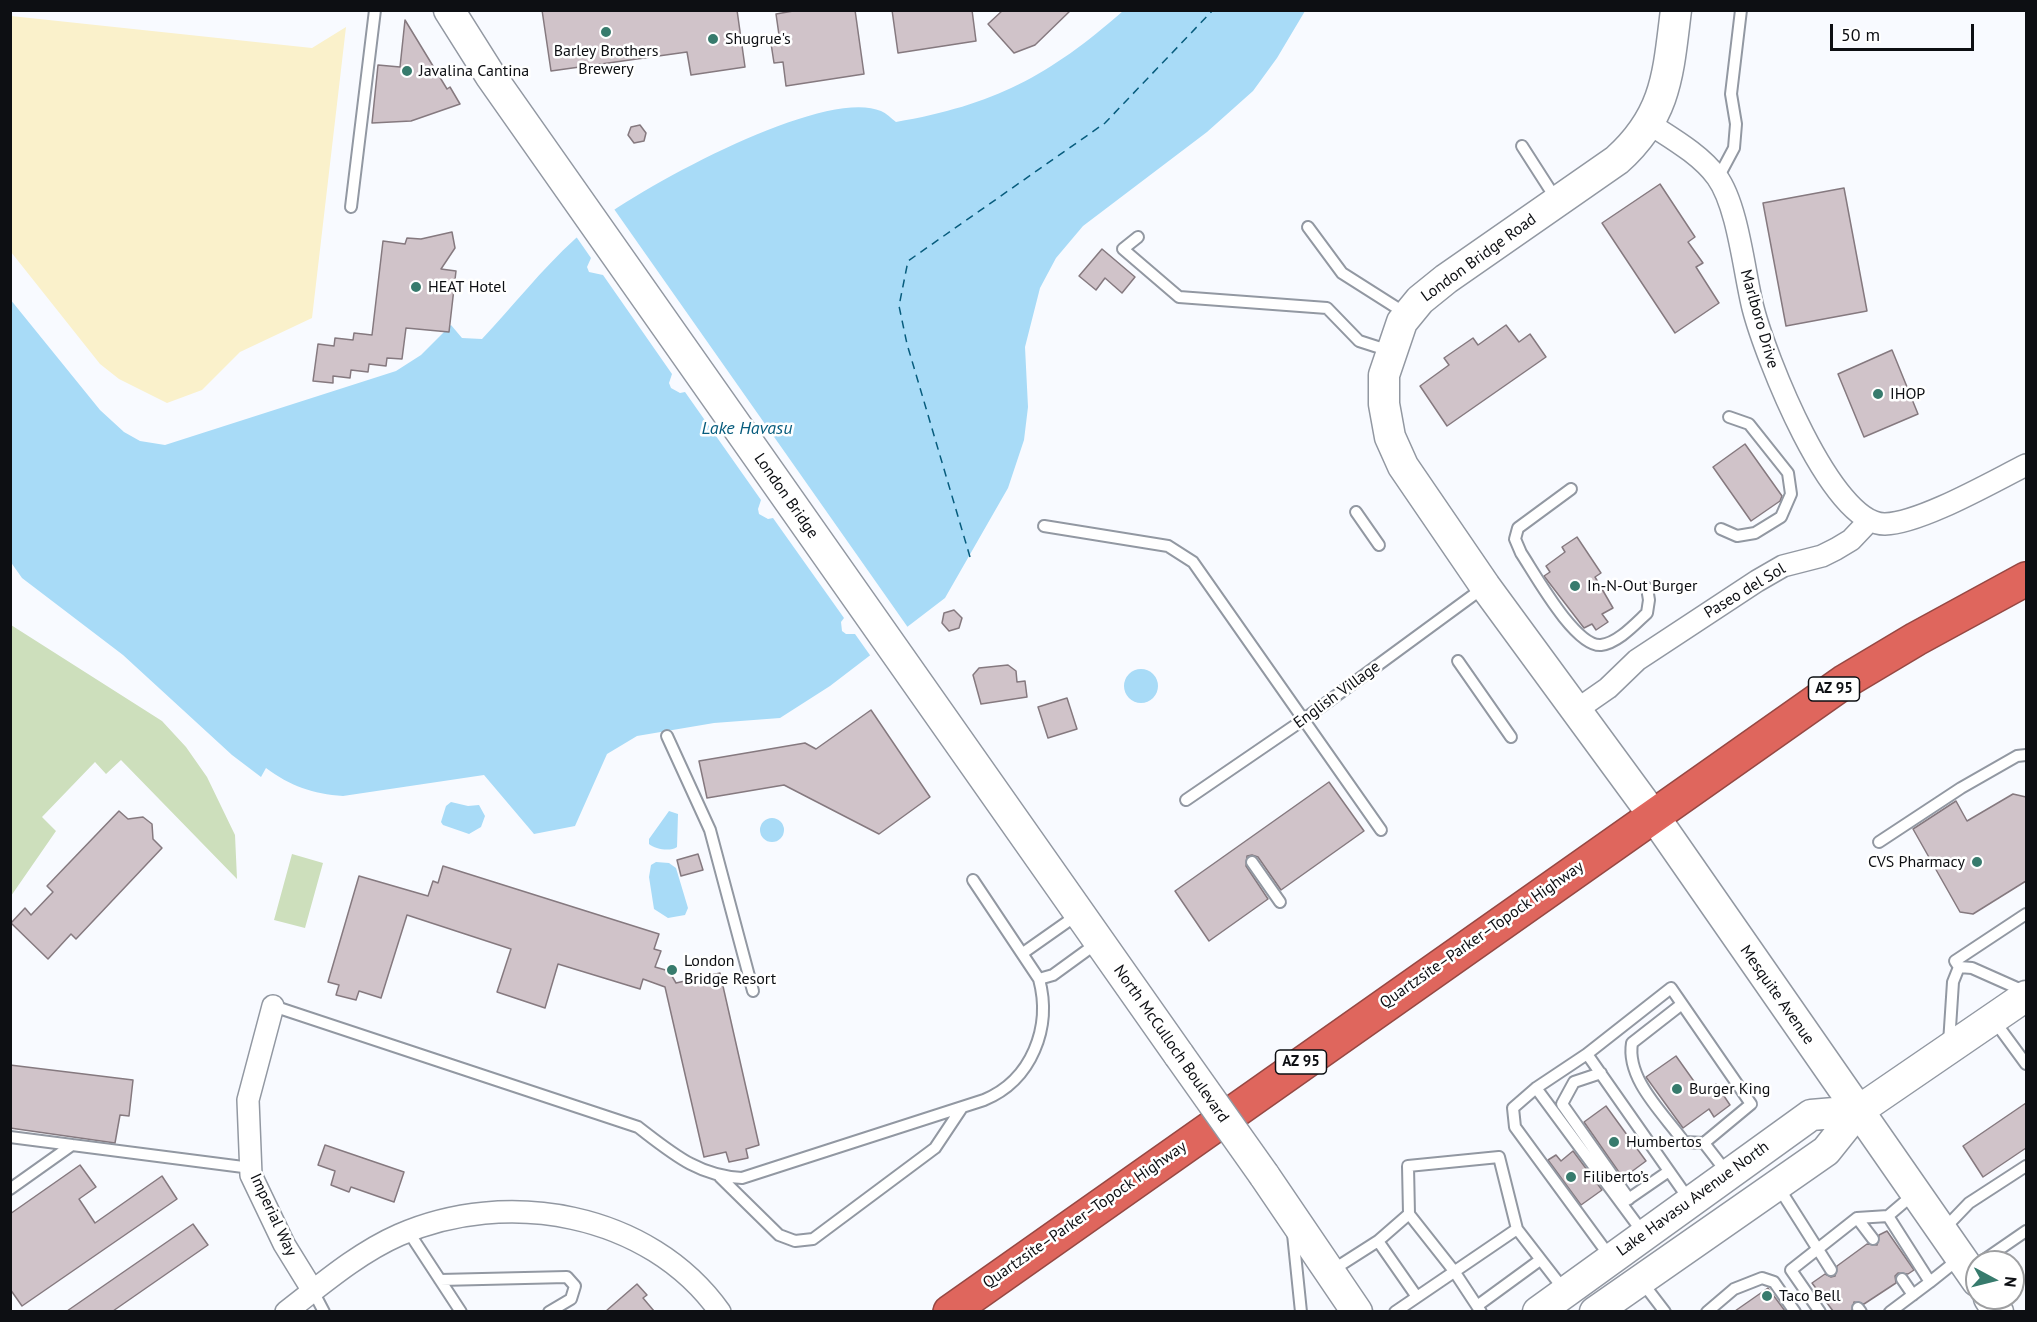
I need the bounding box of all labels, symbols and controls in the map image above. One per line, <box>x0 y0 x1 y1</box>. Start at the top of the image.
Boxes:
scale bar <box>1833 12 1977 50</box>
text: 50 m <box>1841 23 1880 46</box>
marker: Barley Brothers Brewery <box>599 25 613 39</box>
place label: Shugrue's <box>725 29 791 49</box>
marker: Shugrue's <box>706 32 720 46</box>
place label: Barley Brothers Brewery <box>554 41 658 79</box>
place label: Javalina Cantina <box>419 61 529 81</box>
marker: Javalina Cantina <box>400 64 414 78</box>
street label: London Bridge Road <box>1418 210 1540 306</box>
street label: Marlboro Drive <box>1736 267 1782 371</box>
place label: HEAT Hotel <box>428 277 506 297</box>
marker: HEAT Hotel <box>409 280 423 294</box>
place label: IHOP <box>1890 384 1925 404</box>
marker: IHOP <box>1871 387 1885 401</box>
water label: Lake Havasu <box>702 418 792 440</box>
street label: London Bridge <box>750 450 822 542</box>
street label: Paseo del Sol <box>1701 559 1789 623</box>
place label: In-N-Out Burger <box>1587 576 1698 596</box>
marker: In-N-Out Burger <box>1568 579 1582 593</box>
street label: English Village <box>1290 657 1384 733</box>
road number: AZ 95 <box>1808 677 1860 701</box>
place label: CVS Pharmacy <box>1868 852 1965 872</box>
marker: CVS Pharmacy <box>1970 855 1984 869</box>
street label: Quartzsite–Parker–Topock Highway <box>1376 857 1588 1013</box>
street label: Mesquite Avenue <box>1736 942 1818 1048</box>
place label: London Bridge Resort <box>684 951 776 989</box>
street label: North McCulloch Boulevard <box>1109 962 1233 1126</box>
marker: London Bridge Resort <box>665 963 679 977</box>
road number: AZ 95 <box>1276 1050 1326 1074</box>
place label: Burger King <box>1689 1079 1770 1099</box>
marker: Burger King <box>1670 1082 1684 1096</box>
place label: Humbertos <box>1626 1132 1702 1152</box>
marker: Humbertos <box>1607 1135 1621 1149</box>
street label: Quartzsite–Parker–Topock Highway <box>979 1137 1191 1293</box>
street label: Lake Havasu Avenue North <box>1613 1137 1773 1261</box>
place label: Filiberto’s <box>1583 1167 1649 1187</box>
marker: Filiberto’s <box>1564 1170 1578 1184</box>
street label: Imperial Way <box>245 1171 301 1259</box>
north arrow <box>1965 1250 2025 1310</box>
text: N <box>2000 1276 2021 1288</box>
place label: Taco Bell <box>1779 1286 1841 1306</box>
marker: Taco Bell <box>1760 1289 1774 1303</box>

